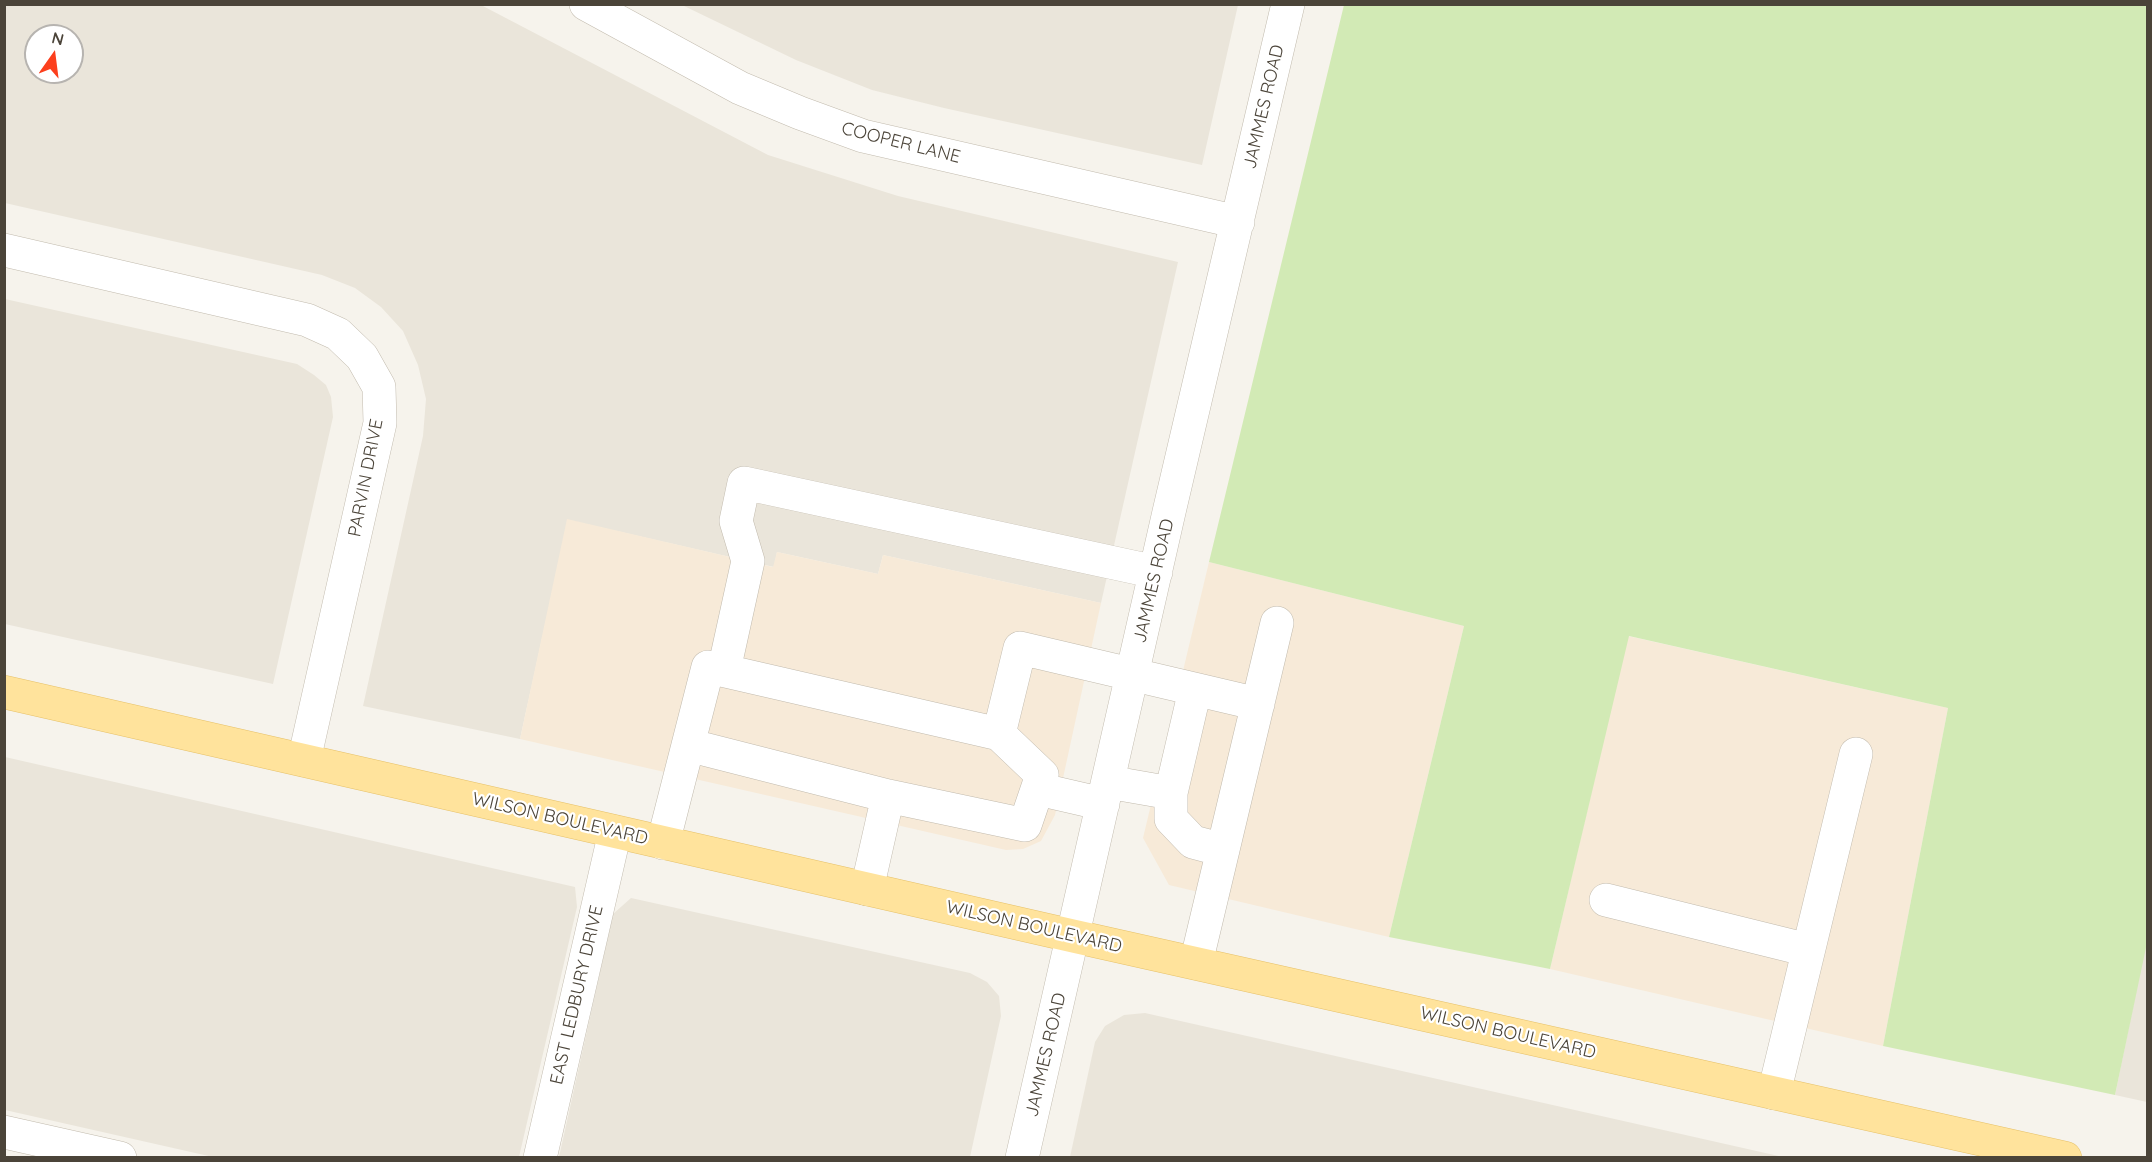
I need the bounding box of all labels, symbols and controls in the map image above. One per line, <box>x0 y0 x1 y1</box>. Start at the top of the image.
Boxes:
north arrow <box>24 24 84 84</box>
text: N <box>50 27 66 50</box>
street label: JAMMES ROAD <box>1239 43 1289 171</box>
street label: COOPER LANE <box>839 118 963 168</box>
street label: PARVIN DRIVE <box>344 417 388 539</box>
street label: JAMMES ROAD <box>1129 517 1179 645</box>
street label: WILSON BOULEVARD <box>470 788 650 850</box>
street label: WILSON BOULEVARD <box>944 896 1124 958</box>
street label: EAST LEDBURY DRIVE <box>546 903 608 1087</box>
street label: JAMMES ROAD <box>1021 991 1071 1119</box>
street label: WILSON BOULEVARD <box>1418 1002 1598 1064</box>

